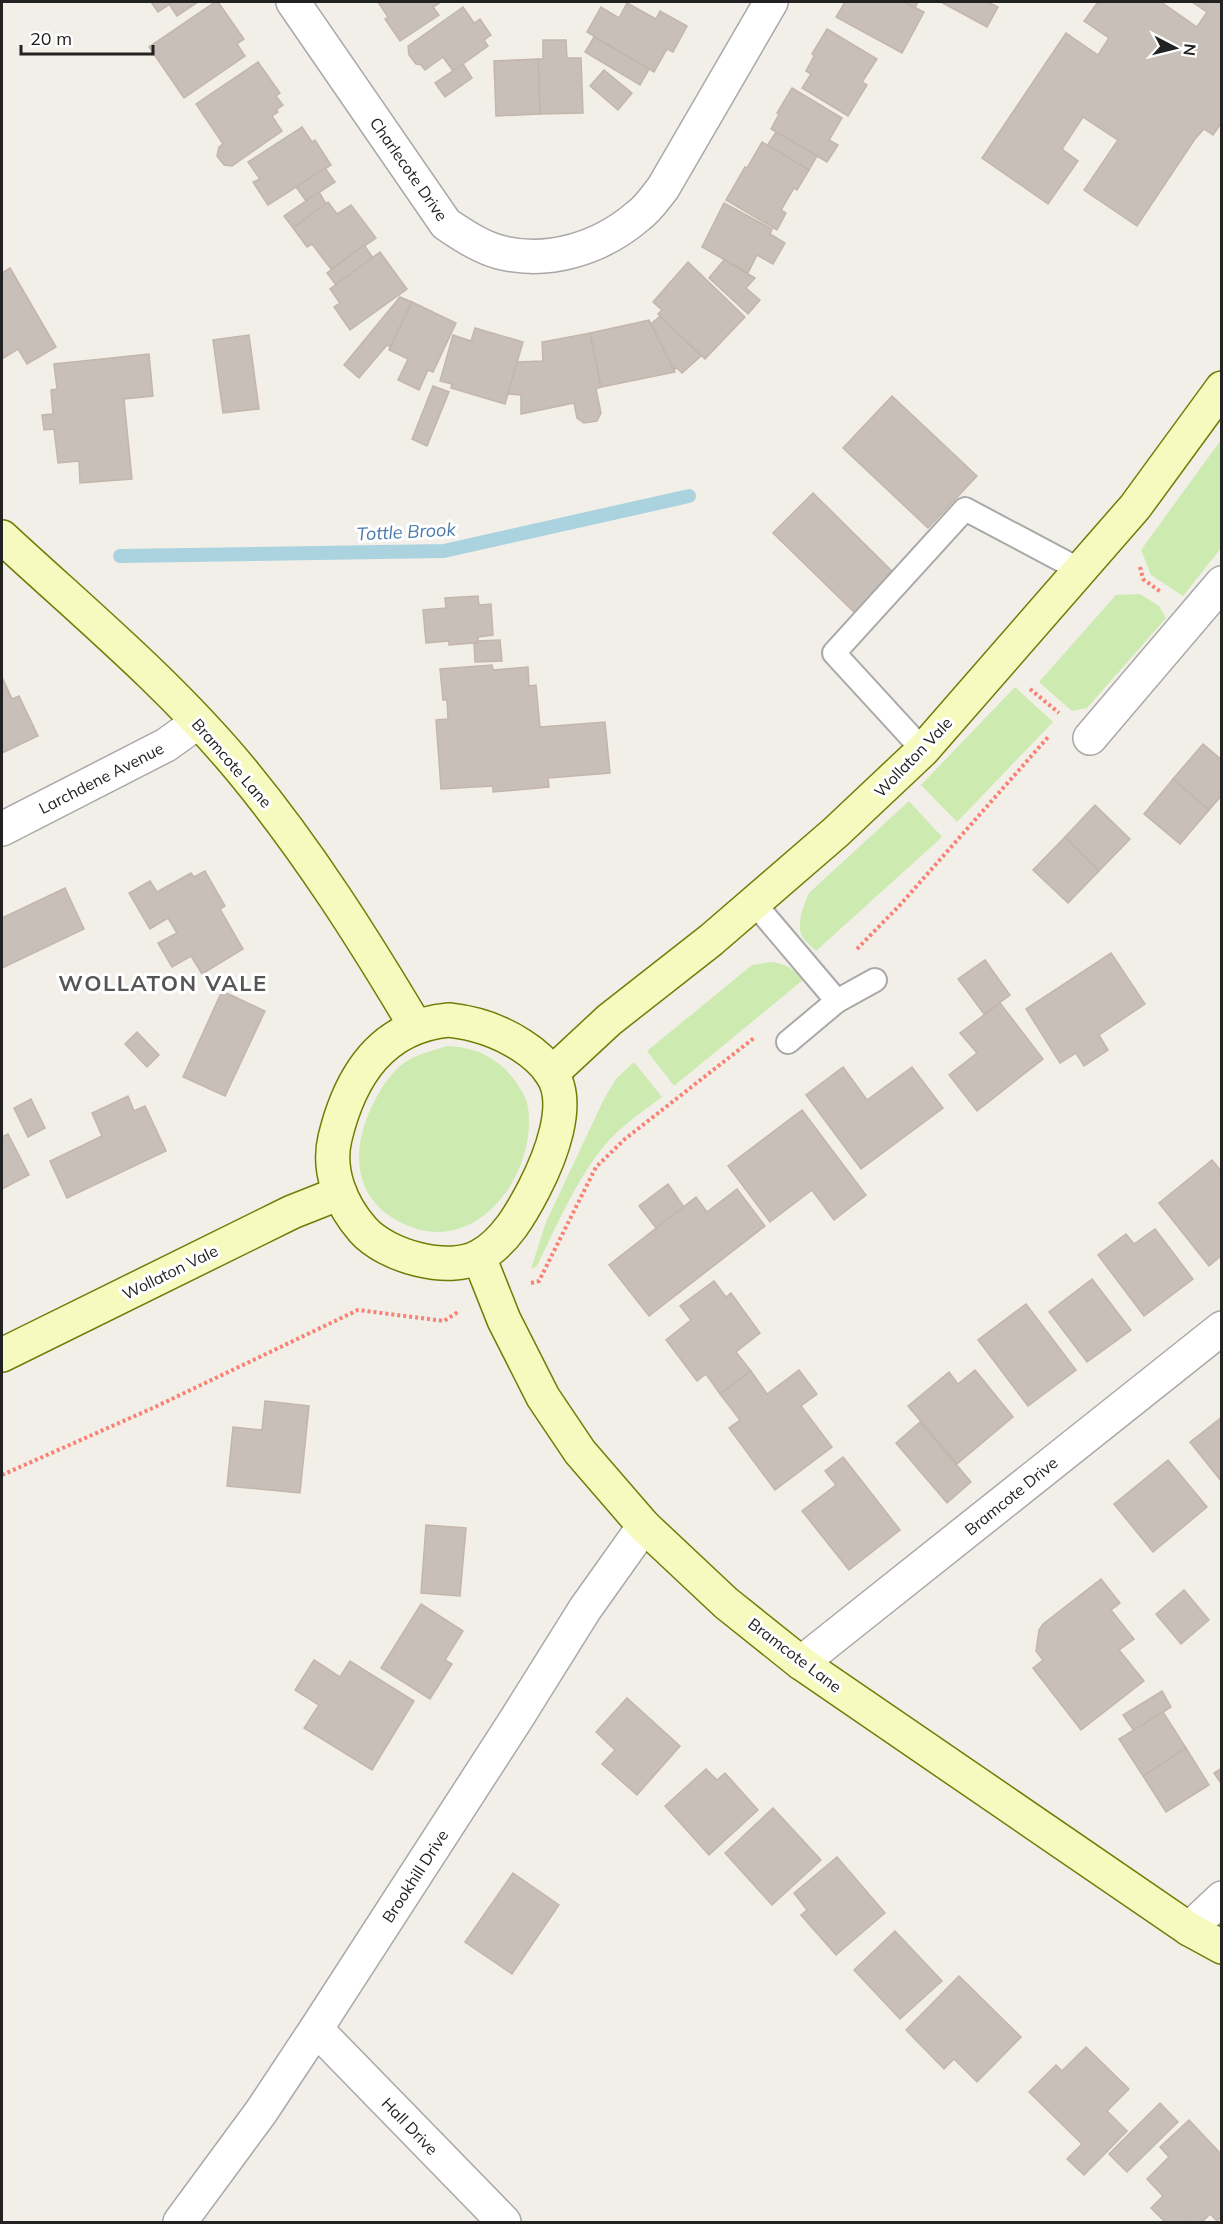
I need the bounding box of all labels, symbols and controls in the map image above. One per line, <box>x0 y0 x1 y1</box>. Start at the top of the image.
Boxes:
scale bar <box>21 18 153 56</box>
north arrow <box>1145 18 1205 78</box>
text: 20 m <box>30 27 72 50</box>
text: N <box>1179 43 1201 57</box>
street label: Charlecote Drive <box>366 113 452 225</box>
water label: Tottle Brook <box>356 517 457 546</box>
street label: Wollaton Vale <box>870 713 956 801</box>
street label: Bramcote Lane <box>188 714 276 812</box>
street label: Larchdene Avenue <box>35 738 167 818</box>
district label: WOLLATON VALE <box>58 969 268 997</box>
street label: Wollaton Vale <box>119 1240 221 1304</box>
street label: Bramcote Drive <box>960 1452 1062 1540</box>
street label: Bramcote Lane <box>744 1613 846 1697</box>
street label: Brookhill Drive <box>378 1826 452 1926</box>
street label: Hall Drive <box>378 2093 442 2159</box>

